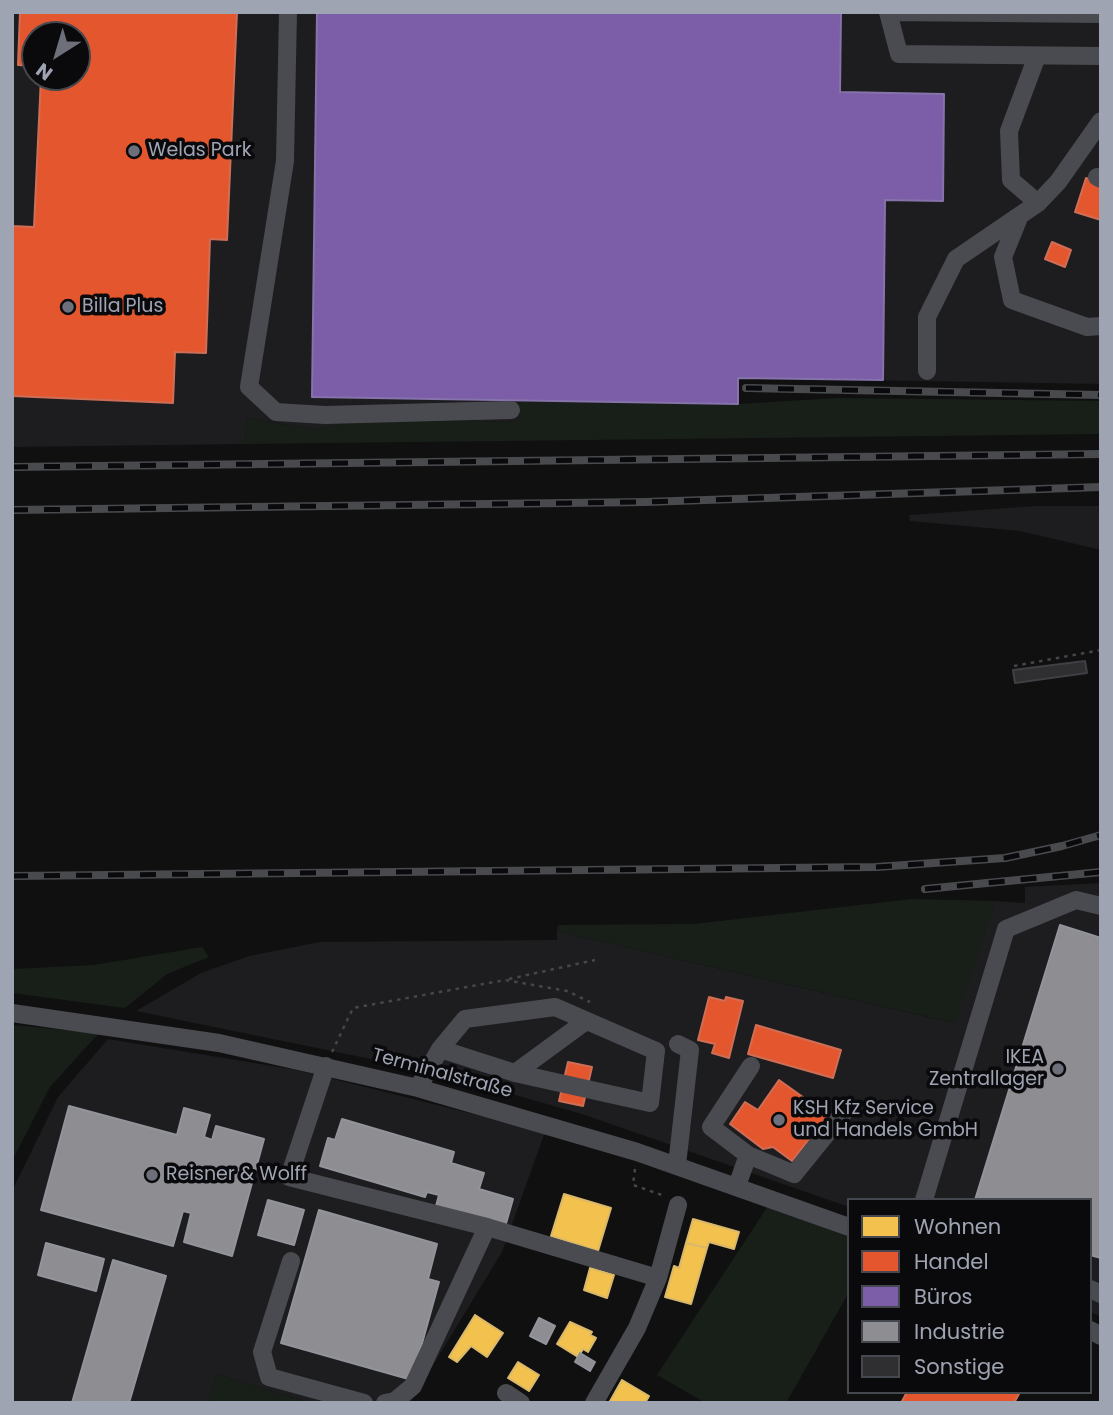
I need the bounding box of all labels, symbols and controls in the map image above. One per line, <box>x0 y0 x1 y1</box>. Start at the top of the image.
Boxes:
north arrow <box>21 21 91 91</box>
text: N <box>30 56 58 87</box>
place label: Welas Park <box>148 140 252 162</box>
marker: Welas Park <box>126 143 142 159</box>
place label: Billa Plus <box>82 296 163 318</box>
marker: Billa Plus <box>60 299 76 315</box>
street label: Terminalstraße <box>369 1044 515 1104</box>
place label: IKEA Zentrallager <box>929 1047 1044 1091</box>
marker: IKEA Zentrallager <box>1050 1061 1066 1077</box>
place label: KSH Kfz Service und Handels GmbH <box>793 1098 978 1142</box>
marker: KSH Kfz Service und Handels GmbH <box>771 1112 787 1128</box>
place label: Reisner & Wolff <box>166 1164 307 1186</box>
marker: Reisner & Wolff <box>144 1167 160 1183</box>
legend <box>847 1198 1092 1394</box>
text: Wohnen <box>914 1212 1001 1241</box>
text: Handel <box>914 1247 989 1276</box>
text: Büros <box>914 1282 973 1311</box>
text: Industrie <box>914 1317 1005 1346</box>
text: Sonstige <box>914 1352 1004 1381</box>

